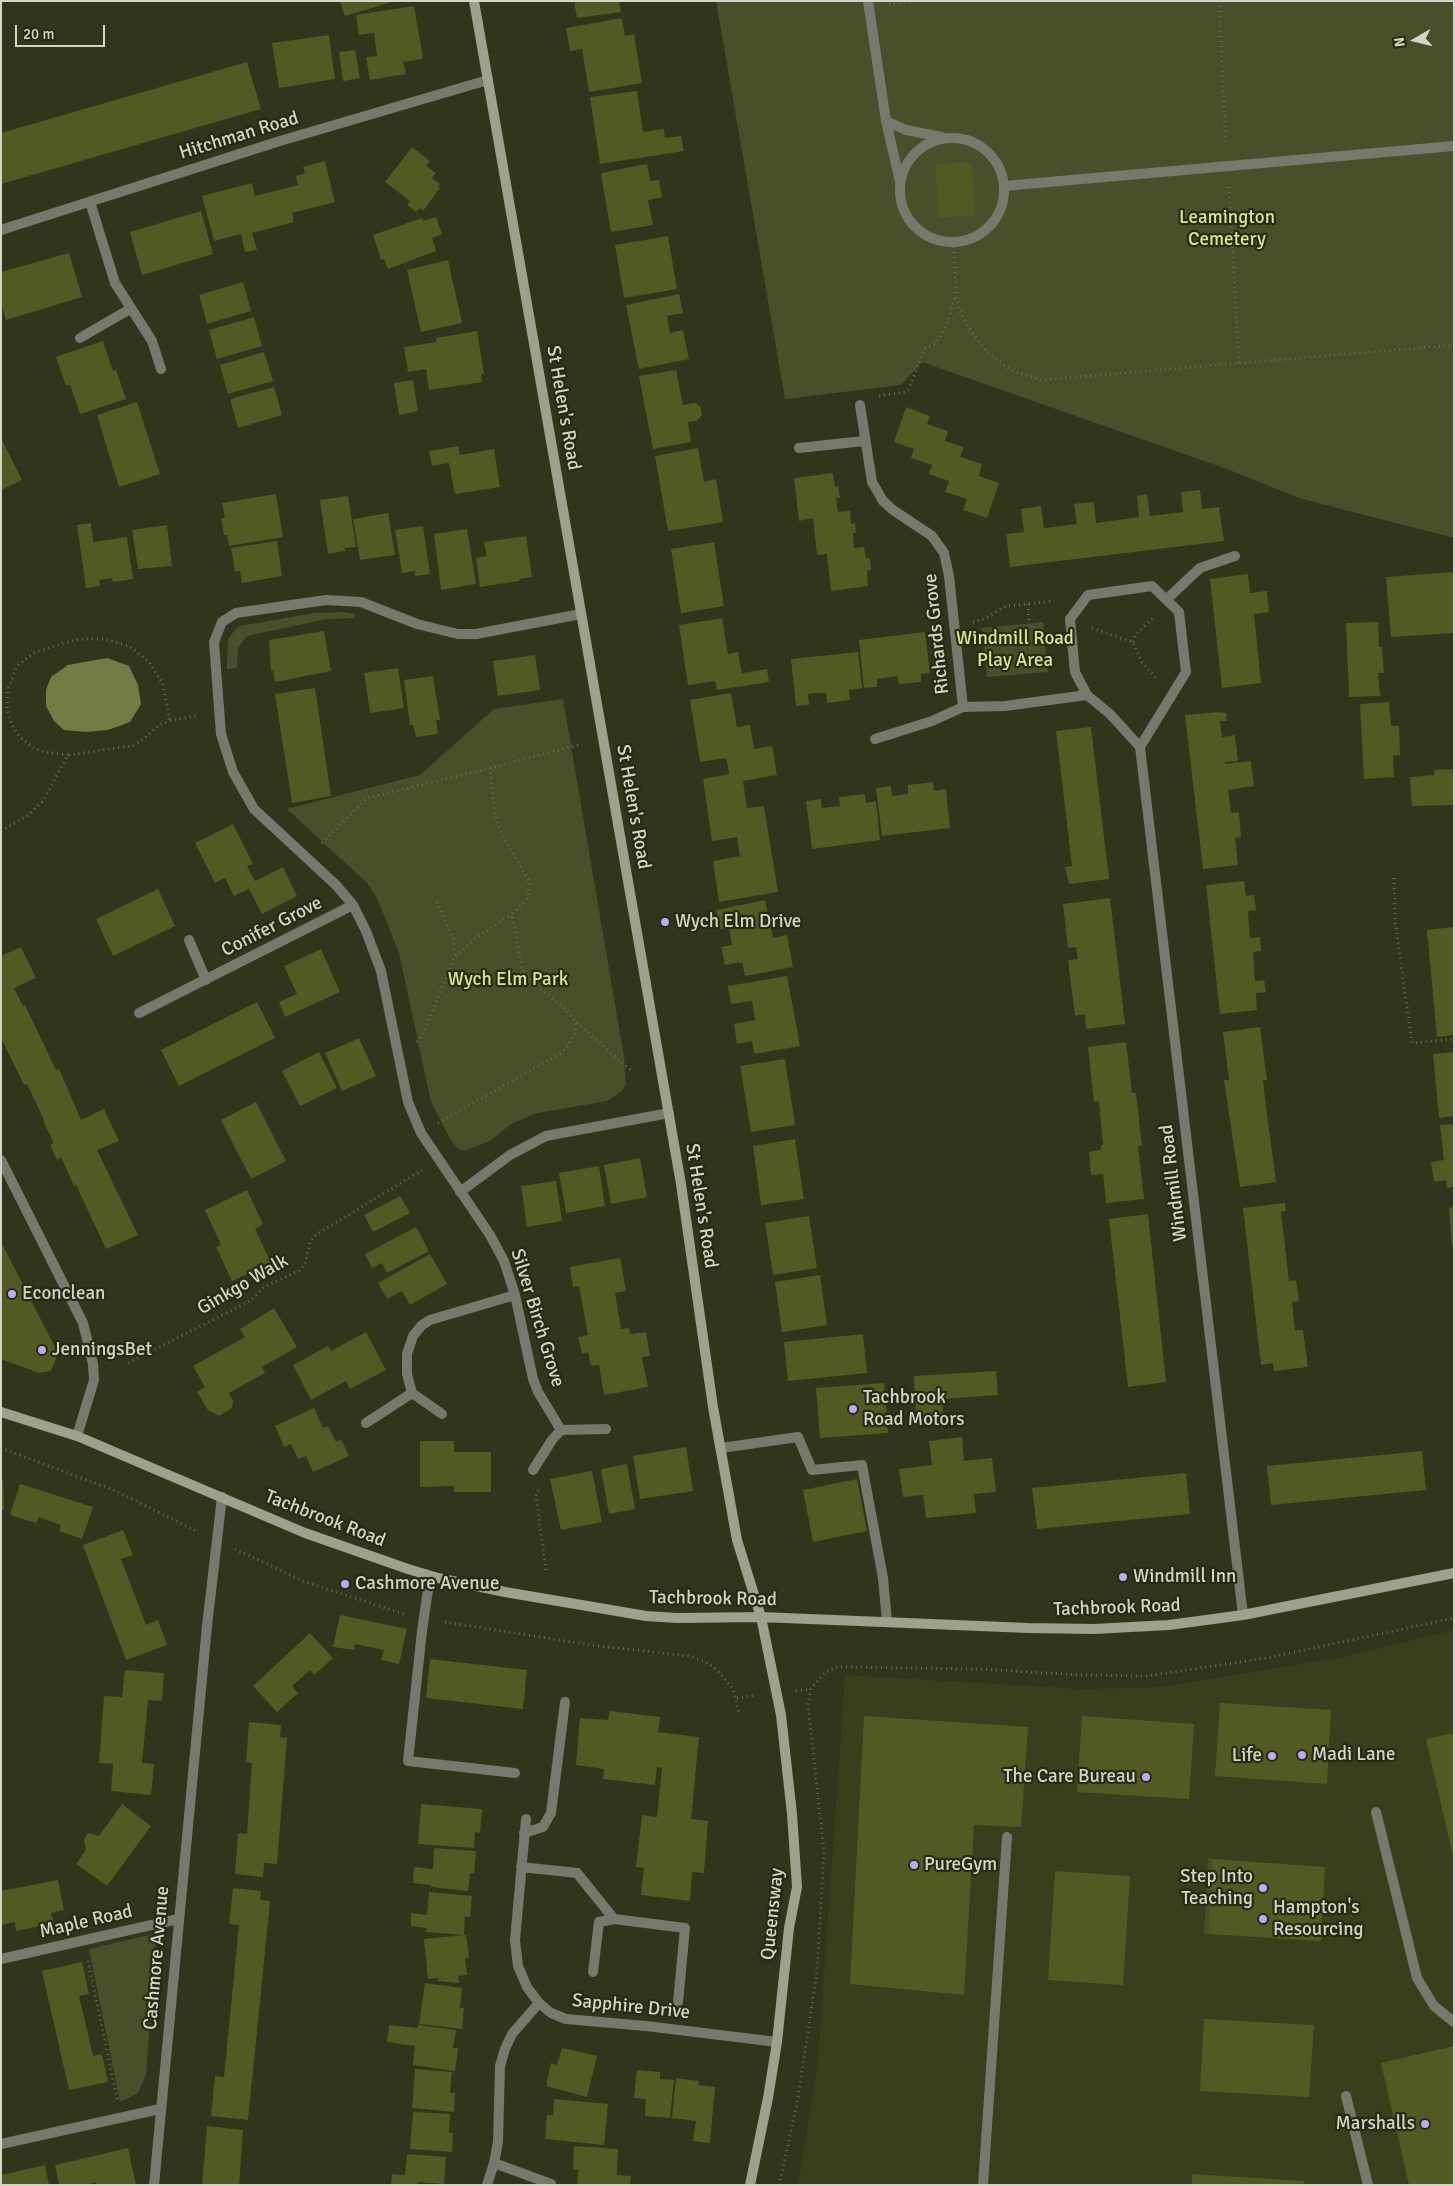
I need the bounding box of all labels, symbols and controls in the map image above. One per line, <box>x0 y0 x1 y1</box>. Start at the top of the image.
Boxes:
scale bar <box>18 15 108 47</box>
north arrow <box>1390 15 1440 65</box>
text: 20 m <box>23 25 54 43</box>
text: N <box>1391 36 1409 48</box>
street label: Hitchman Road <box>177 107 301 165</box>
park label: Leamington Cemetery <box>1179 207 1275 251</box>
street label: St Helen's Road <box>541 344 585 472</box>
street label: Richards Grove <box>919 572 955 696</box>
park label: Windmill Road Play Area <box>956 628 1074 672</box>
street label: St Helen's Road <box>611 743 655 871</box>
street label: Conifer Grove <box>218 892 326 962</box>
place label: Wych Elm Drive <box>675 911 801 933</box>
marker: Wych Elm Drive <box>659 916 671 928</box>
park label: Wych Elm Park <box>448 969 568 991</box>
street label: Windmill Road <box>1156 1123 1192 1243</box>
street label: St Helen's Road <box>680 1142 722 1270</box>
street label: Silver Birch Grove <box>505 1246 569 1390</box>
street label: Ginkgo Walk <box>193 1250 293 1320</box>
place label: Econclean <box>22 1283 105 1305</box>
marker: Econclean <box>6 1288 18 1300</box>
place label: JenningsBet <box>52 1339 152 1361</box>
marker: JenningsBet <box>36 1344 48 1356</box>
place label: Tachbrook Road Motors <box>863 1387 965 1431</box>
marker: Tachbrook Road Motors <box>847 1403 859 1415</box>
street label: Tachbrook Road <box>261 1485 389 1553</box>
place label: Windmill Inn <box>1133 1566 1236 1588</box>
marker: Windmill Inn <box>1117 1571 1129 1583</box>
place label: Cashmore Avenue <box>355 1573 499 1595</box>
marker: Cashmore Avenue <box>339 1578 351 1590</box>
street label: Tachbrook Road <box>649 1586 777 1612</box>
street label: Tachbrook Road <box>1053 1594 1181 1622</box>
place label: Madi Lane <box>1312 1744 1395 1766</box>
place label: Life <box>1232 1745 1262 1767</box>
marker: Madi Lane <box>1296 1749 1308 1761</box>
marker: Life <box>1266 1750 1278 1762</box>
place label: The Care Bureau <box>1003 1766 1136 1788</box>
marker: The Care Bureau <box>1140 1771 1152 1783</box>
place label: PureGym <box>924 1854 997 1876</box>
marker: PureGym <box>908 1859 920 1871</box>
place label: Step Into Teaching <box>1180 1866 1253 1910</box>
street label: Queensway <box>757 1867 789 1961</box>
marker: Step Into Teaching <box>1257 1882 1269 1894</box>
street label: Cashmore Avenue <box>139 1885 175 2031</box>
place label: Hampton's Resourcing <box>1273 1897 1364 1941</box>
street label: Maple Road <box>37 1900 135 1944</box>
marker: Hampton's Resourcing <box>1257 1913 1269 1925</box>
street label: Sapphire Drive <box>571 1989 691 2025</box>
place label: Marshalls <box>1335 2113 1415 2135</box>
marker: Marshalls <box>1419 2118 1431 2130</box>

